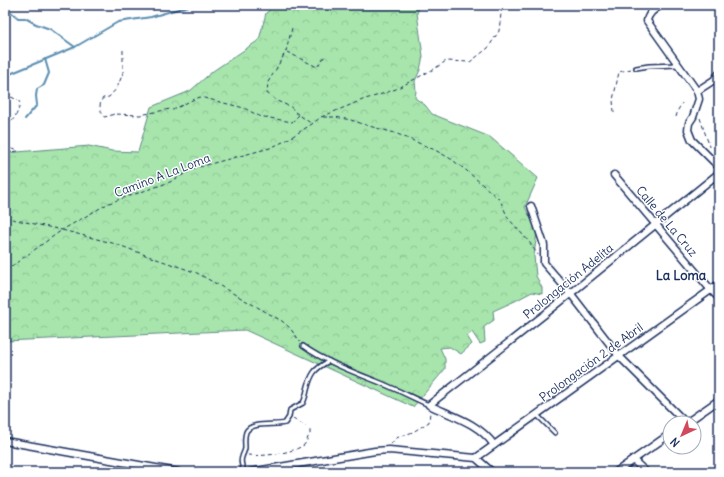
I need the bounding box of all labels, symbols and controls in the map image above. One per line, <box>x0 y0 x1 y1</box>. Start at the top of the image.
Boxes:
street label: Camino A La Loma <box>112 150 212 200</box>
street label: Calle de La Cruz <box>633 183 701 259</box>
street label: Prolongación Adelita <box>520 240 616 322</box>
district label: La Loma <box>656 267 707 284</box>
street label: Prolongación 2 de Abril <box>536 319 646 405</box>
north arrow <box>662 415 702 455</box>
text: N <box>667 435 683 450</box>

